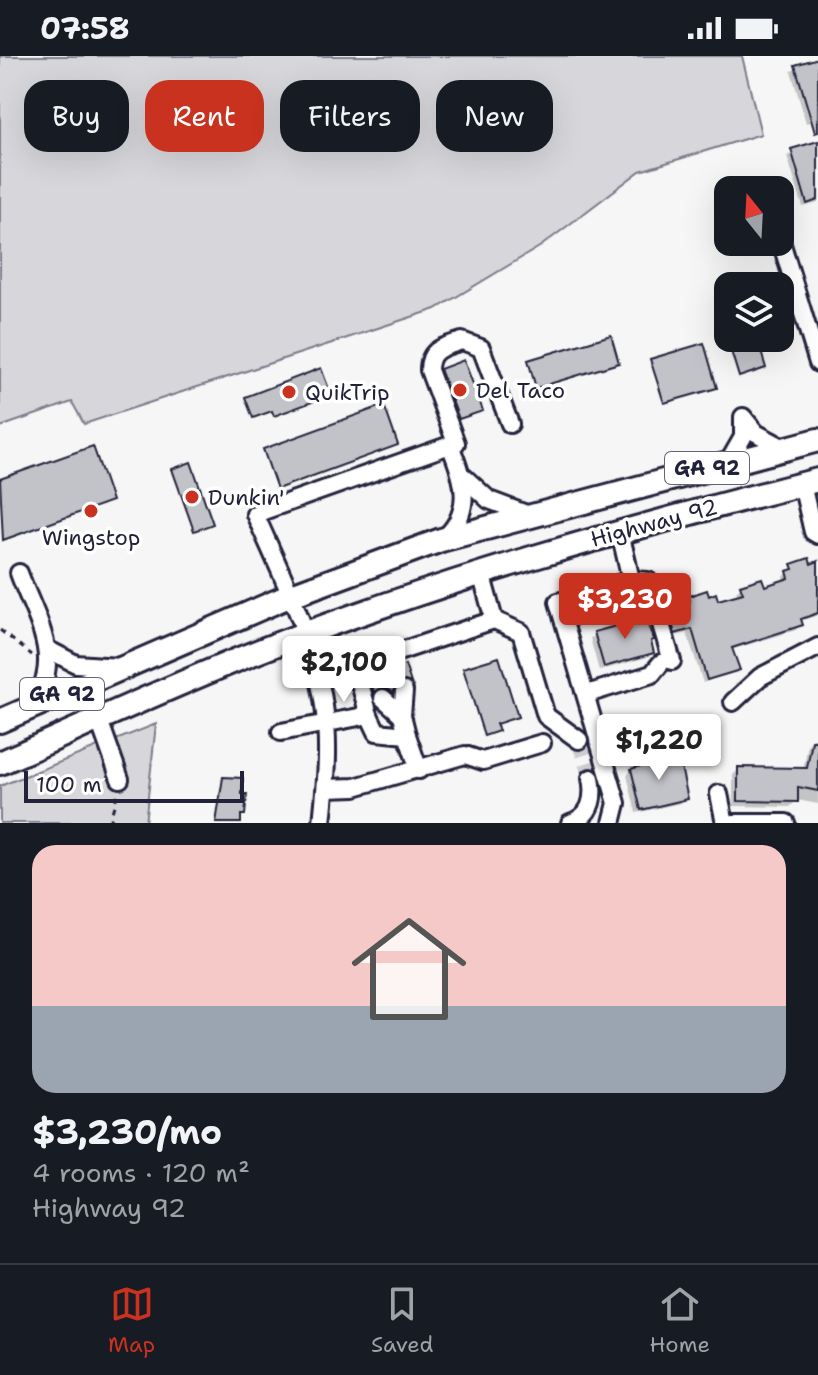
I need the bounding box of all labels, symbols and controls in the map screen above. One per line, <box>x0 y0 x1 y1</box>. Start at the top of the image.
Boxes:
text: 07:58 <box>40 8 130 49</box>
chip: Buy <box>24 80 129 152</box>
chip: Rent <box>145 80 264 152</box>
chip: Filters <box>280 80 420 152</box>
chip: New <box>436 80 553 152</box>
north arrow <box>714 176 794 256</box>
map controls <box>714 176 794 352</box>
button: layers <box>714 272 794 352</box>
place label: Del Taco <box>476 376 565 405</box>
place label: QuikTrip <box>305 378 390 407</box>
marker: Del Taco <box>451 381 469 399</box>
marker: QuikTrip <box>280 383 298 401</box>
road number: GA 92 <box>665 452 749 484</box>
place label: Dunkin' <box>208 483 285 512</box>
marker: Dunkin' <box>183 488 201 506</box>
street label: Highway 92 <box>587 492 721 554</box>
marker: Wingstop <box>82 502 100 520</box>
place label: Wingstop <box>42 523 140 552</box>
pin: $3,230 <box>560 573 690 641</box>
text: $3,230 <box>577 581 673 616</box>
pin: $2,100 <box>279 636 409 704</box>
text: $2,100 <box>300 644 388 679</box>
road number: GA 92 <box>20 678 104 710</box>
pin: $1,220 <box>594 714 724 782</box>
text: $1,220 <box>615 722 703 757</box>
scale bar <box>24 767 244 803</box>
text: 100 m <box>36 770 102 799</box>
icon: home <box>337 897 481 1041</box>
text: $3,230/mo <box>32 1109 222 1155</box>
text: 4 rooms · 120 m² <box>32 1155 250 1190</box>
text: Highway 92 <box>32 1190 186 1225</box>
tab: Map <box>108 1282 155 1359</box>
tab: Saved <box>371 1282 434 1359</box>
tab: Home <box>650 1282 710 1359</box>

